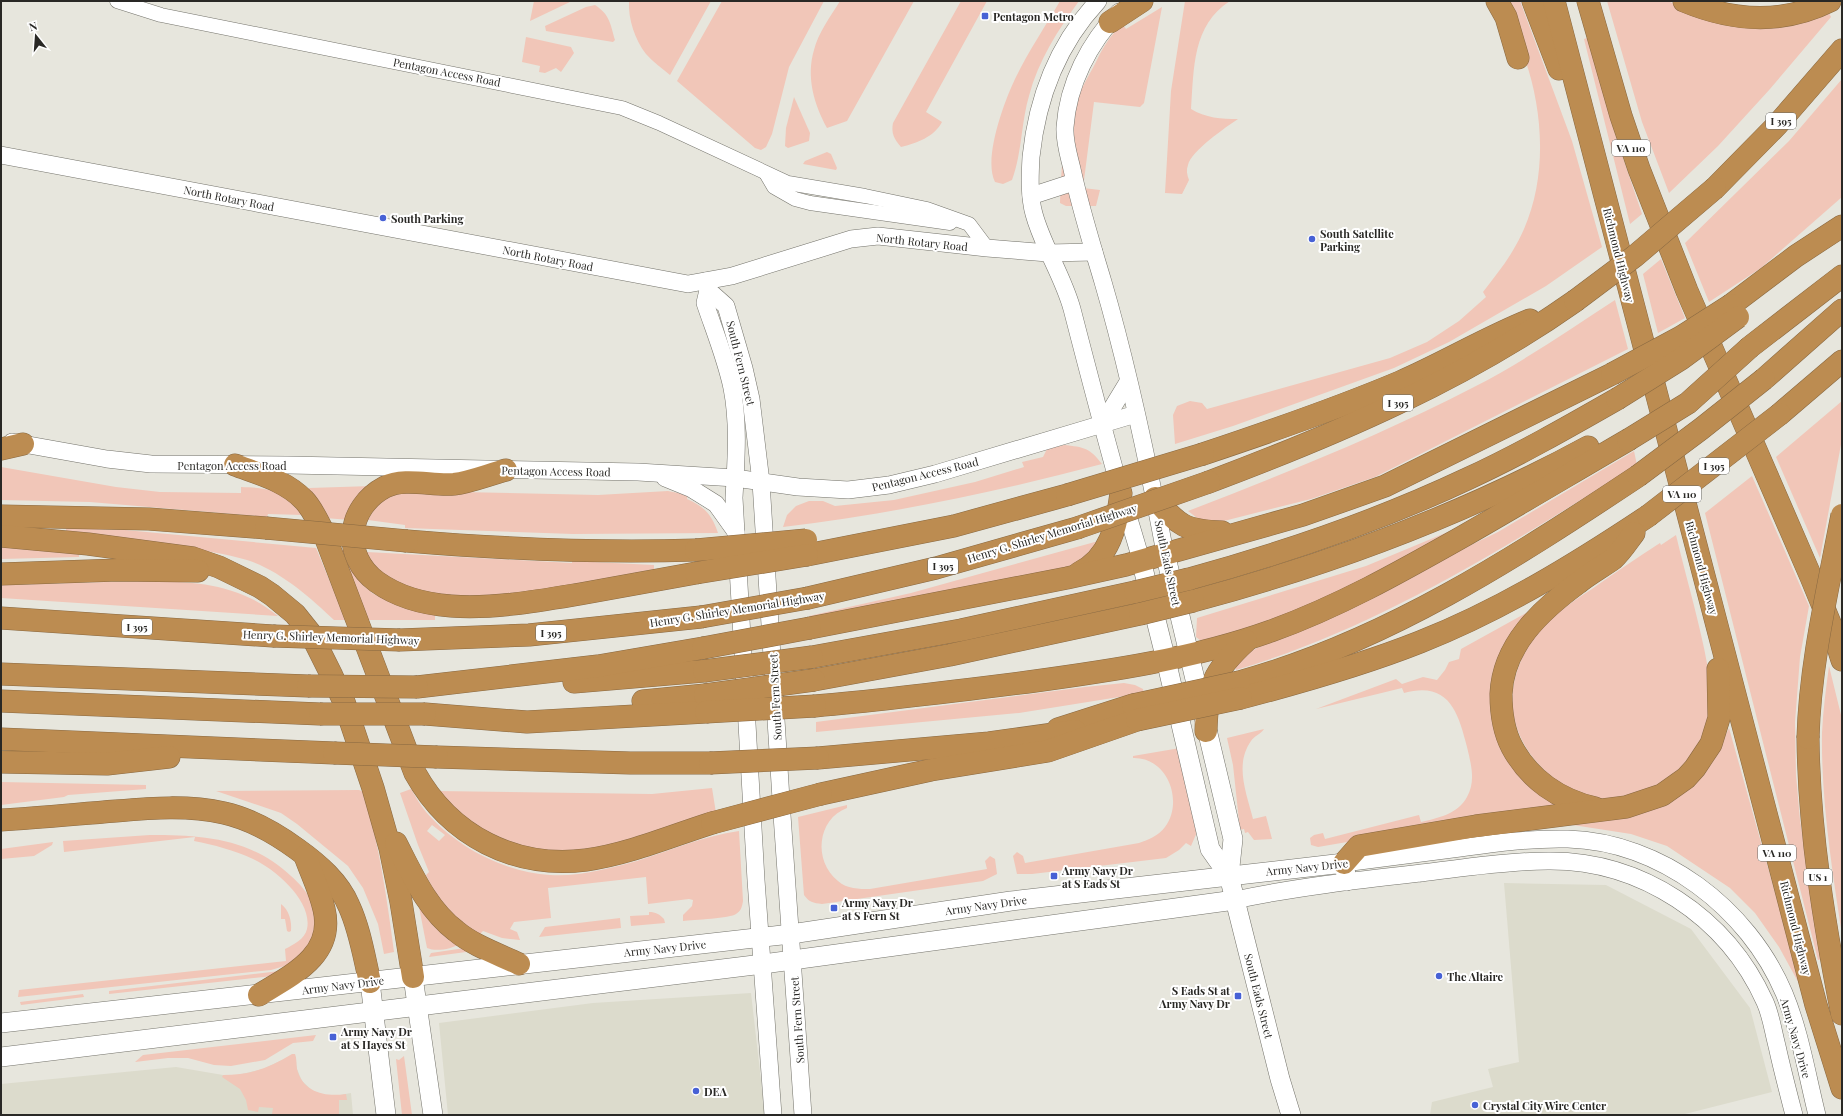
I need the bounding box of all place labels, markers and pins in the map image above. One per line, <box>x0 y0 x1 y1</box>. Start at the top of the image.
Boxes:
place label: Pentagon Metro <box>993 9 1074 24</box>
marker: Pentagon Metro <box>980 11 990 21</box>
place label: South Parking <box>391 211 464 226</box>
marker: South Parking <box>378 213 388 223</box>
place label: South Satellite Parking <box>1320 226 1394 254</box>
marker: South Satellite Parking <box>1307 234 1317 244</box>
place label: Army Navy Dr at S Eads St <box>1061 863 1134 891</box>
marker: Army Navy Dr at S Eads St <box>1049 871 1059 881</box>
place label: Army Navy Dr at S Fern St <box>841 895 914 923</box>
marker: Army Navy Dr at S Fern St <box>829 903 839 913</box>
place label: The Altaire <box>1447 969 1503 984</box>
marker: The Altaire <box>1434 971 1444 981</box>
place label: S Eads St at Army Navy Dr <box>1158 983 1231 1011</box>
marker: S Eads St at Army Navy Dr <box>1233 991 1243 1001</box>
place label: Army Navy Dr at S Hayes St <box>340 1024 413 1052</box>
marker: Army Navy Dr at S Hayes St <box>328 1032 338 1042</box>
place label: DEA <box>704 1084 727 1099</box>
marker: DEA <box>691 1086 701 1096</box>
place label: Crystal City Wire Center <box>1483 1098 1607 1113</box>
marker: Crystal City Wire Center <box>1470 1100 1480 1110</box>

